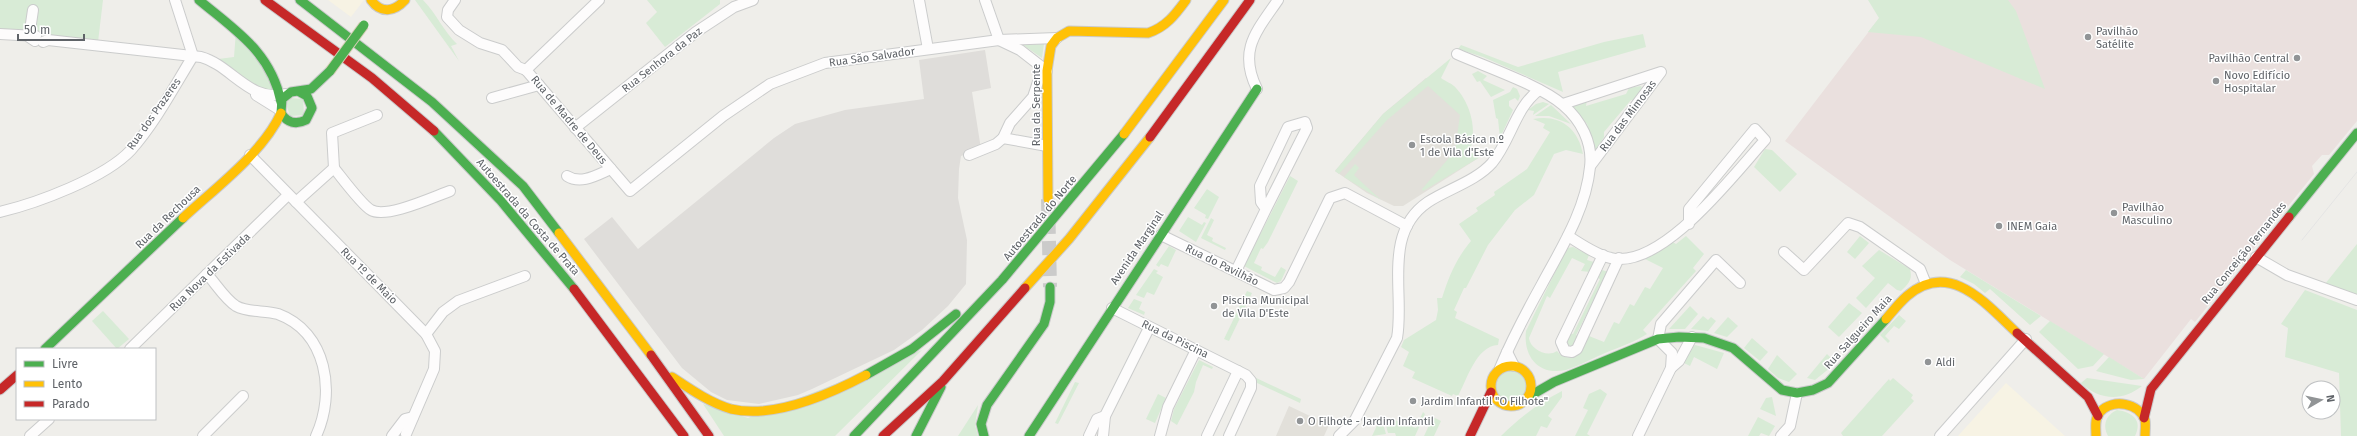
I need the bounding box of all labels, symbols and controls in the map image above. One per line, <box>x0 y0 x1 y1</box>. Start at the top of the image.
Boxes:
scale bar <box>18 16 84 42</box>
text: 50 m <box>24 23 50 37</box>
street label: Rua Senhora da Paz <box>619 25 705 95</box>
place label: Pavilhão Satélite <box>2096 25 2138 51</box>
marker: Pavilhão Satélite <box>2083 32 2093 42</box>
street label: Rua São Salvador <box>828 44 917 69</box>
place label: Pavilhão Central <box>2209 52 2289 65</box>
marker: Pavilhão Central <box>2292 53 2302 63</box>
street label: Rua da Serpente <box>1030 64 1043 146</box>
place label: Novo Edifício Hospitalar <box>2224 69 2290 95</box>
street label: Rua de Madre de Deus <box>528 73 610 167</box>
street label: Rua dos Prazeres <box>124 76 184 152</box>
marker: Novo Edifício Hospitalar <box>2211 76 2221 86</box>
street label: Rua das Mimosas <box>1597 78 1659 154</box>
place label: Escola Básica n.º 1 de Vila d'Este <box>1420 133 1504 159</box>
marker: Escola Básica n.º 1 de Vila d'Este <box>1407 140 1417 150</box>
street label: Autoestrada da Costa de Prata <box>474 156 582 278</box>
street label: Autoestrada do Norte <box>1001 173 1079 263</box>
street label: Rua da Rechousa <box>133 183 203 251</box>
street label: Rua Conceição Fernandes <box>2199 199 2289 307</box>
place label: Pavilhão Masculino <box>2122 201 2172 227</box>
marker: Pavilhão Masculino <box>2109 208 2119 218</box>
street label: Avenida Marginal <box>1108 209 1166 287</box>
place label: INEM Gaia <box>2007 220 2057 233</box>
marker: INEM Gaia <box>1994 221 2004 231</box>
street label: Rua Nova da Estivada <box>167 230 253 314</box>
street label: Rua do Pavilhão <box>1183 242 1261 288</box>
street label: Rua 1º de Maio <box>338 245 400 307</box>
street label: Rua Salgueiro Maia <box>1821 292 1895 372</box>
place label: Piscina Municipal de Vila D'Este <box>1222 294 1309 320</box>
marker: Piscina Municipal de Vila D'Este <box>1209 301 1219 311</box>
street label: Rua da Piscina <box>1139 317 1211 361</box>
legend <box>16 348 156 420</box>
place label: Aldi <box>1936 356 1955 369</box>
text: Livre <box>52 357 78 371</box>
marker: Aldi <box>1923 357 1933 367</box>
text: Lento <box>52 377 82 391</box>
north arrow <box>2301 380 2341 420</box>
text: N <box>2323 394 2337 403</box>
place label: Jardim Infantil "O Filhote" <box>1421 395 1548 408</box>
marker: Jardim Infantil "O Filhote" <box>1408 396 1418 406</box>
text: Parado <box>52 397 90 411</box>
place label: O Filhote - Jardim Infantil <box>1308 415 1434 428</box>
marker: O Filhote - Jardim Infantil <box>1295 416 1305 426</box>

